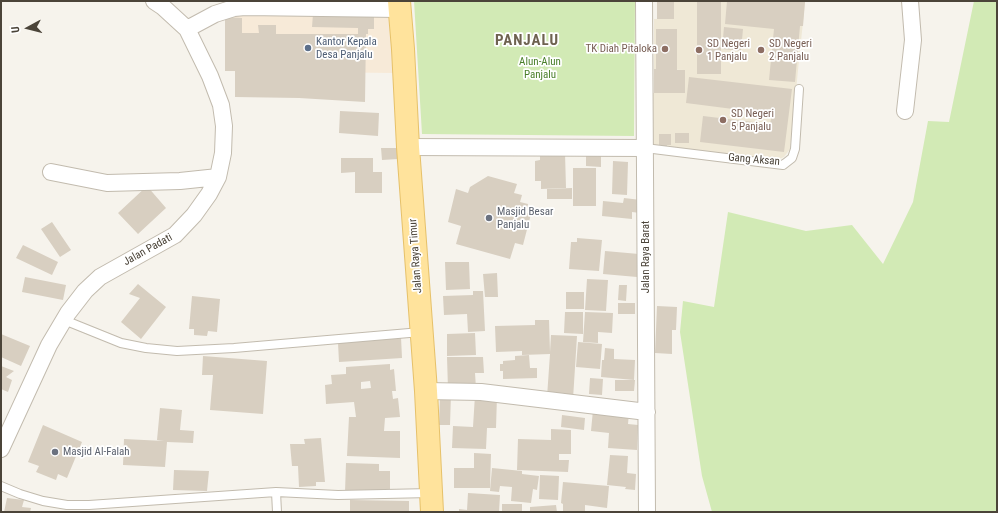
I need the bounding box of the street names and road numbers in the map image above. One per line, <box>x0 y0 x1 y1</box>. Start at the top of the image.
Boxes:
street label: Gang Aksan <box>728 151 780 169</box>
street label: Jalan Raya Timur <box>407 218 425 294</box>
street label: Jalan Raya Barat <box>639 221 653 293</box>
street label: Jalan Padati <box>121 231 175 269</box>

